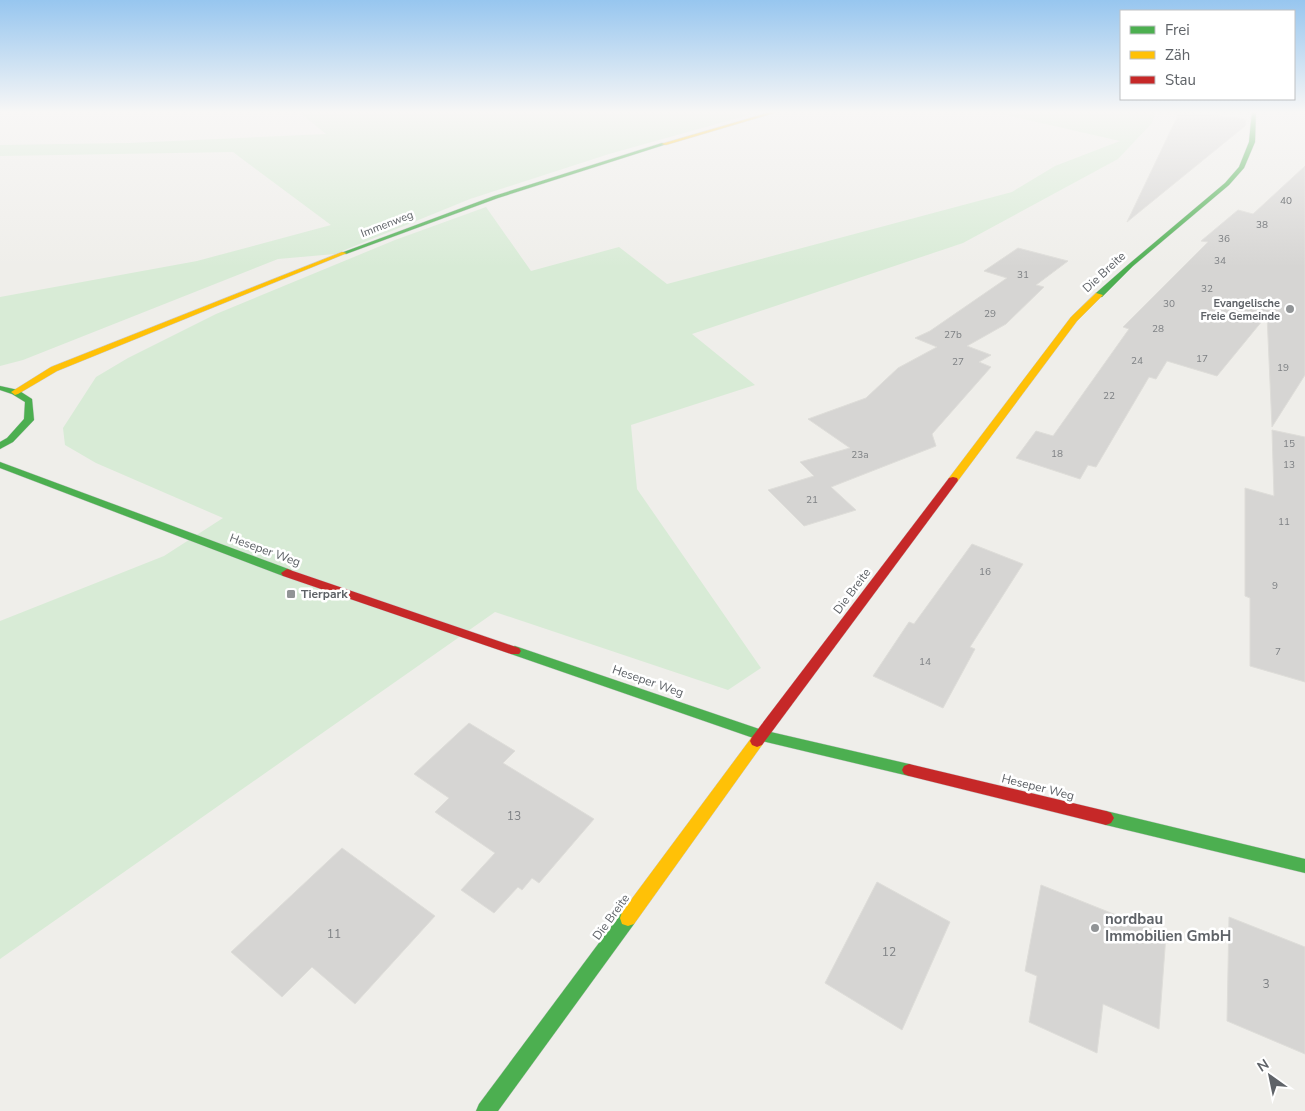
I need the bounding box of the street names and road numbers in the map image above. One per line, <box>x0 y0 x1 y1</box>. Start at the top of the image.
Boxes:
street label: Immenweg <box>359 207 415 241</box>
street label: Die Breite <box>1079 248 1129 296</box>
street label: Heseper Weg <box>227 530 303 570</box>
street label: Die Breite <box>830 565 874 617</box>
street label: Heseper Weg <box>610 661 686 701</box>
street label: Heseper Weg <box>1000 770 1076 804</box>
street label: Die Breite <box>589 891 633 943</box>

